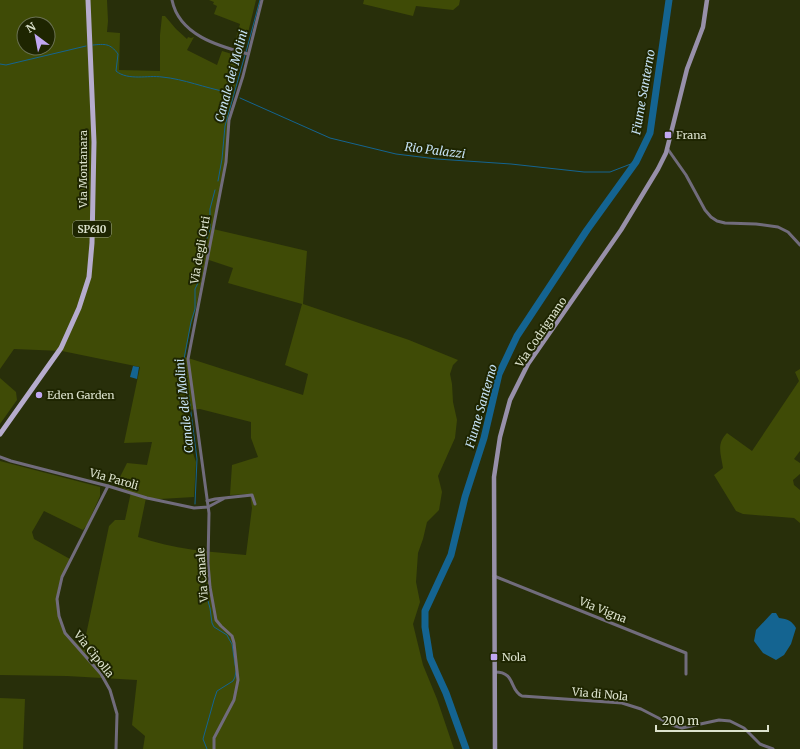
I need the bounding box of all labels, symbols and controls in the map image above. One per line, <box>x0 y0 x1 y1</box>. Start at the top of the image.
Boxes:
north arrow <box>16 16 56 56</box>
text: N <box>23 19 38 36</box>
water label: Canale dei Molini <box>211 28 251 124</box>
water label: Fiume Santerno <box>628 48 658 137</box>
place label: Frana <box>676 128 706 142</box>
street label: Via Montanara <box>76 130 90 209</box>
marker: Frana <box>663 130 673 140</box>
water label: Rio Palazzi <box>404 139 467 161</box>
street label: Via degli Orti <box>187 214 213 286</box>
road number: SP610 <box>73 221 111 237</box>
street label: Via Codrignano <box>512 294 570 371</box>
water label: Canale dei Molini <box>172 357 196 454</box>
water label: Fiume Santerno <box>462 362 500 451</box>
place label: Eden Garden <box>47 388 115 402</box>
marker: Eden Garden <box>34 390 44 400</box>
street label: Via Paroli <box>87 465 140 493</box>
street label: Via Canale <box>193 547 211 604</box>
street label: Via Vigna <box>576 594 629 626</box>
street label: Via Cipolla <box>70 627 117 680</box>
place label: Nola <box>502 650 526 664</box>
marker: Nola <box>489 652 499 662</box>
street label: Via di Nola <box>570 684 629 703</box>
scale bar <box>656 707 768 733</box>
text: 200 m <box>662 713 699 728</box>

